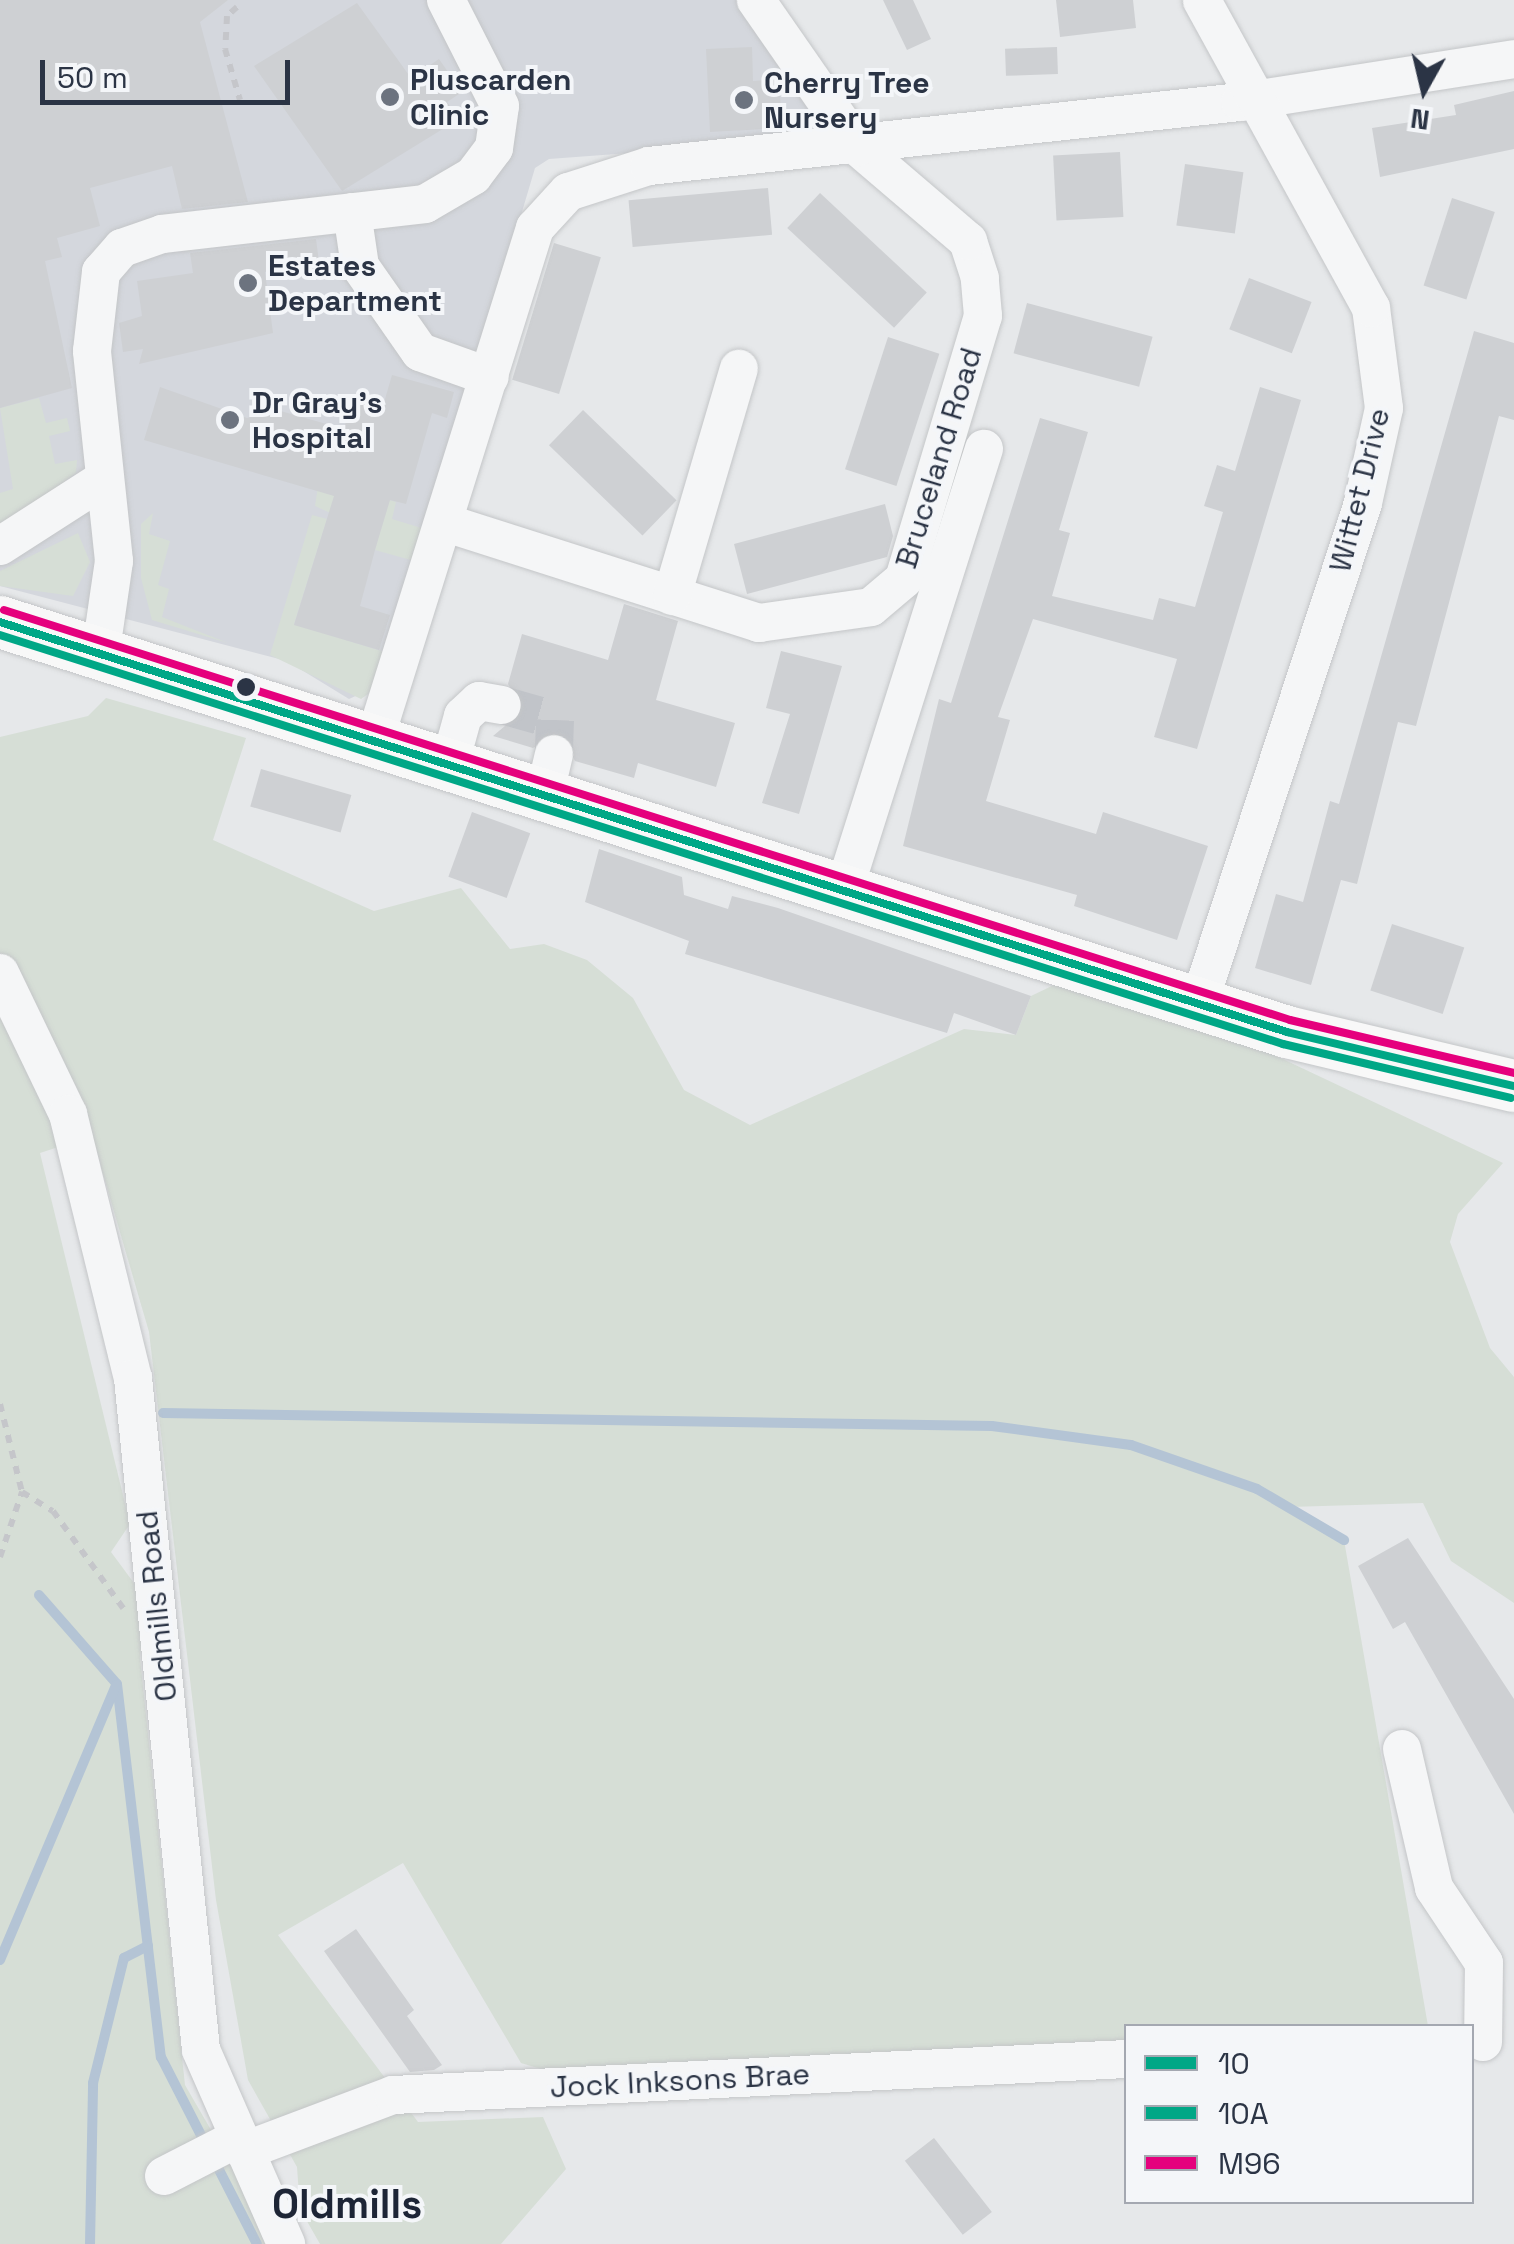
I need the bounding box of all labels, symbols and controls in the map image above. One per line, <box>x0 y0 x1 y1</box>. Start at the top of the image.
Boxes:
scale bar <box>45 40 295 102</box>
north arrow <box>1374 40 1474 140</box>
text: 50 m <box>57 58 128 97</box>
place label: Pluscarden Clinic <box>410 62 571 132</box>
place label: Cherry Tree Nursery <box>764 65 931 136</box>
marker: Pluscarden Clinic <box>379 86 401 108</box>
marker: Cherry Tree Nursery <box>733 89 755 111</box>
text: N <box>1408 101 1432 139</box>
place label: Estates Department <box>268 248 442 318</box>
marker: Estates Department <box>237 272 259 294</box>
street label: Bruceland Road <box>888 343 990 573</box>
place label: Dr Gray's Hospital <box>252 385 382 456</box>
street label: Wittet Drive <box>1322 404 1398 576</box>
marker: Dr Gray's Hospital <box>217 407 243 433</box>
unlabelled marker <box>236 677 256 697</box>
street label: Oldmills Road <box>129 1509 185 1703</box>
legend <box>1124 2024 1474 2204</box>
text: 10 <box>1218 2044 1250 2083</box>
street label: Jock Inksons Brae <box>549 2056 811 2106</box>
text: 10A <box>1218 2094 1269 2133</box>
text: M96 <box>1218 2144 1281 2183</box>
district label: Oldmills <box>272 2181 422 2229</box>

